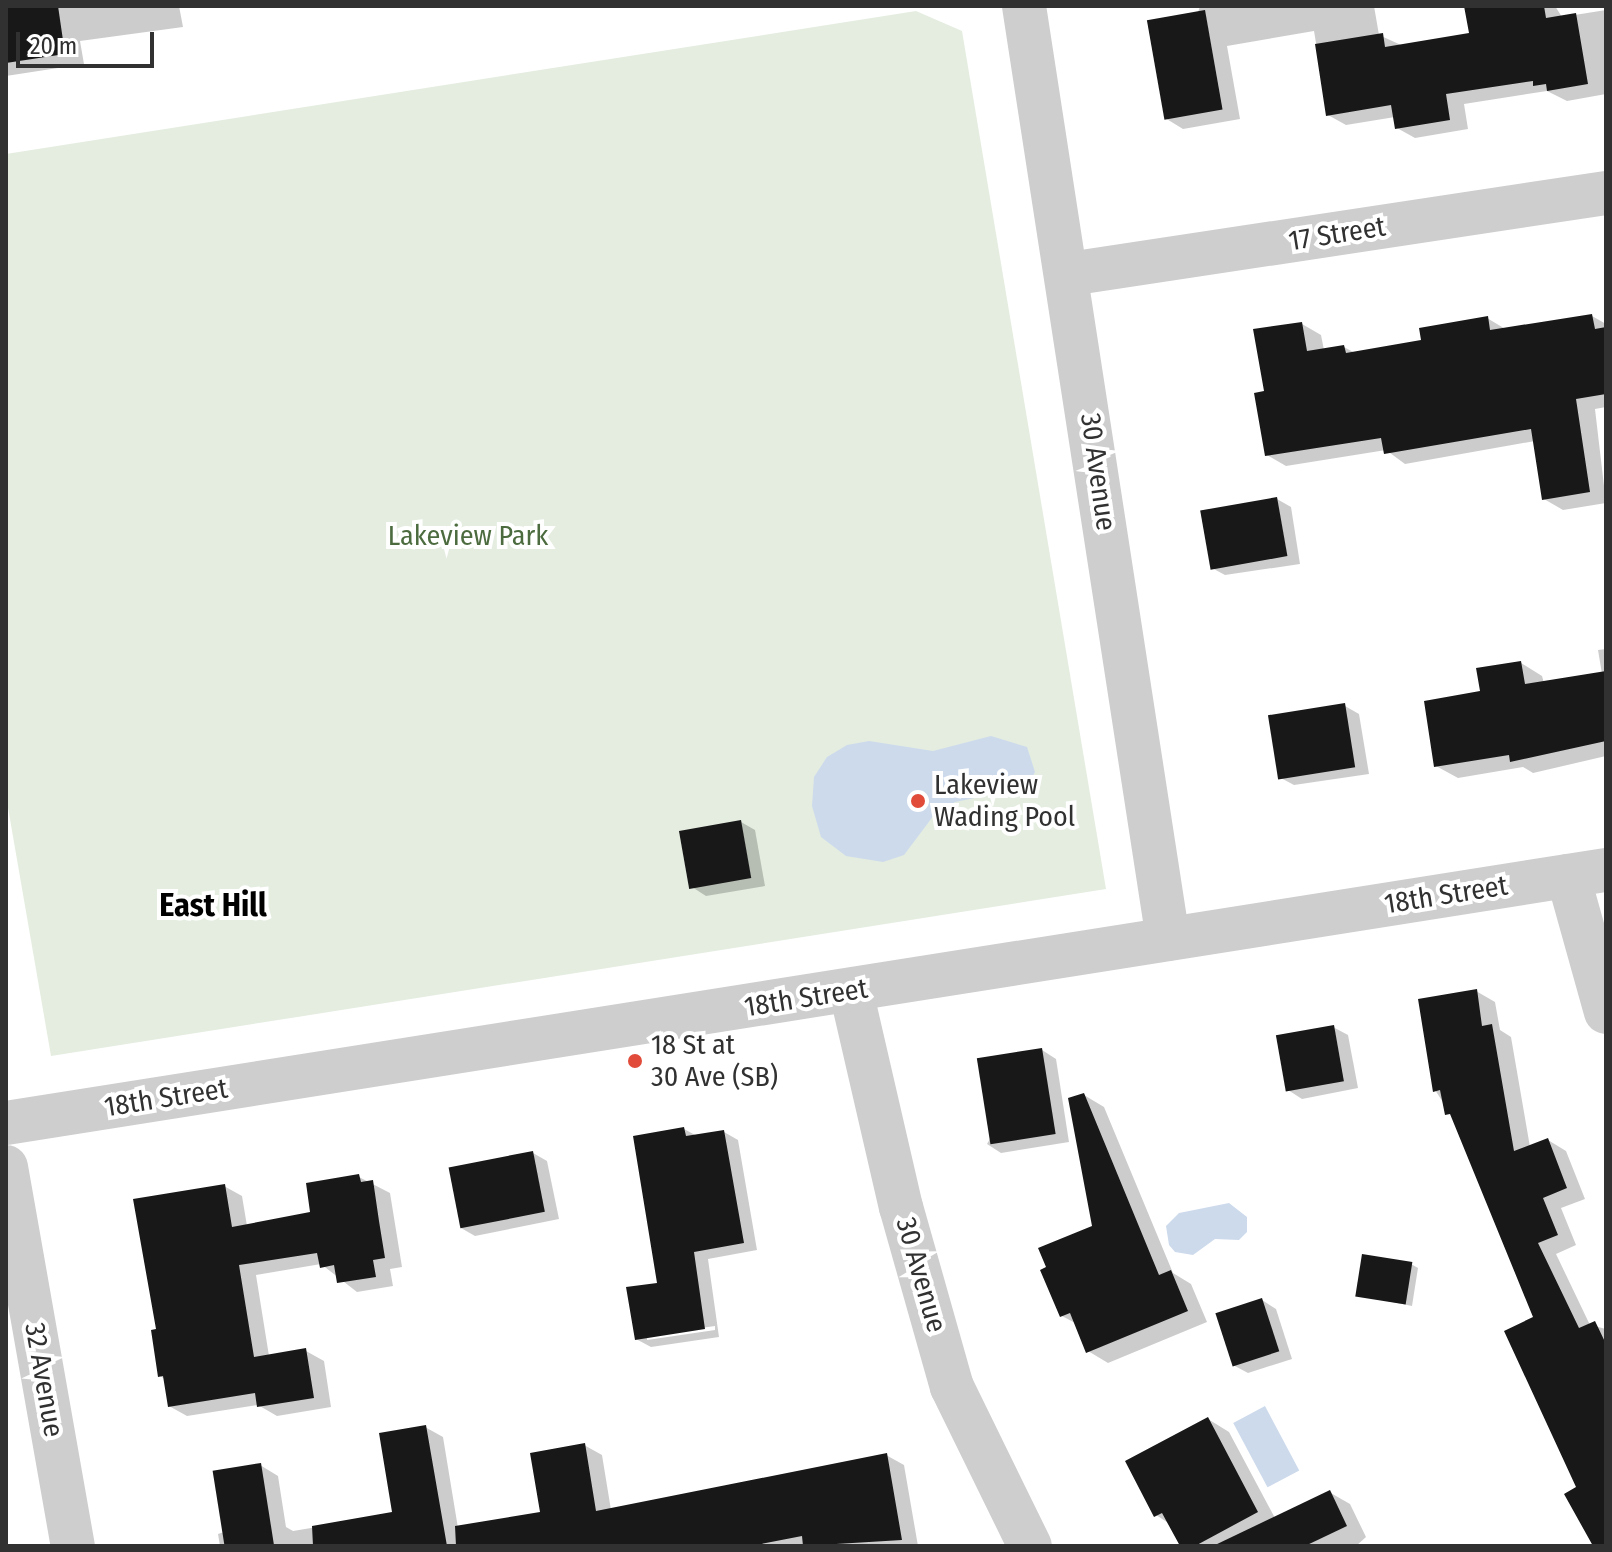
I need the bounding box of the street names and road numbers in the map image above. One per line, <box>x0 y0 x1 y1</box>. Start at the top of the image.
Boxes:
street label: 17 Street <box>1286 210 1388 258</box>
street label: 30 Avenue <box>1073 411 1123 533</box>
street label: 18th Street <box>1382 869 1510 921</box>
street label: 18th Street <box>742 972 870 1024</box>
street label: 18th Street <box>102 1072 230 1124</box>
street label: 30 Avenue <box>889 1214 953 1336</box>
street label: 32 Avenue <box>17 1320 71 1440</box>

